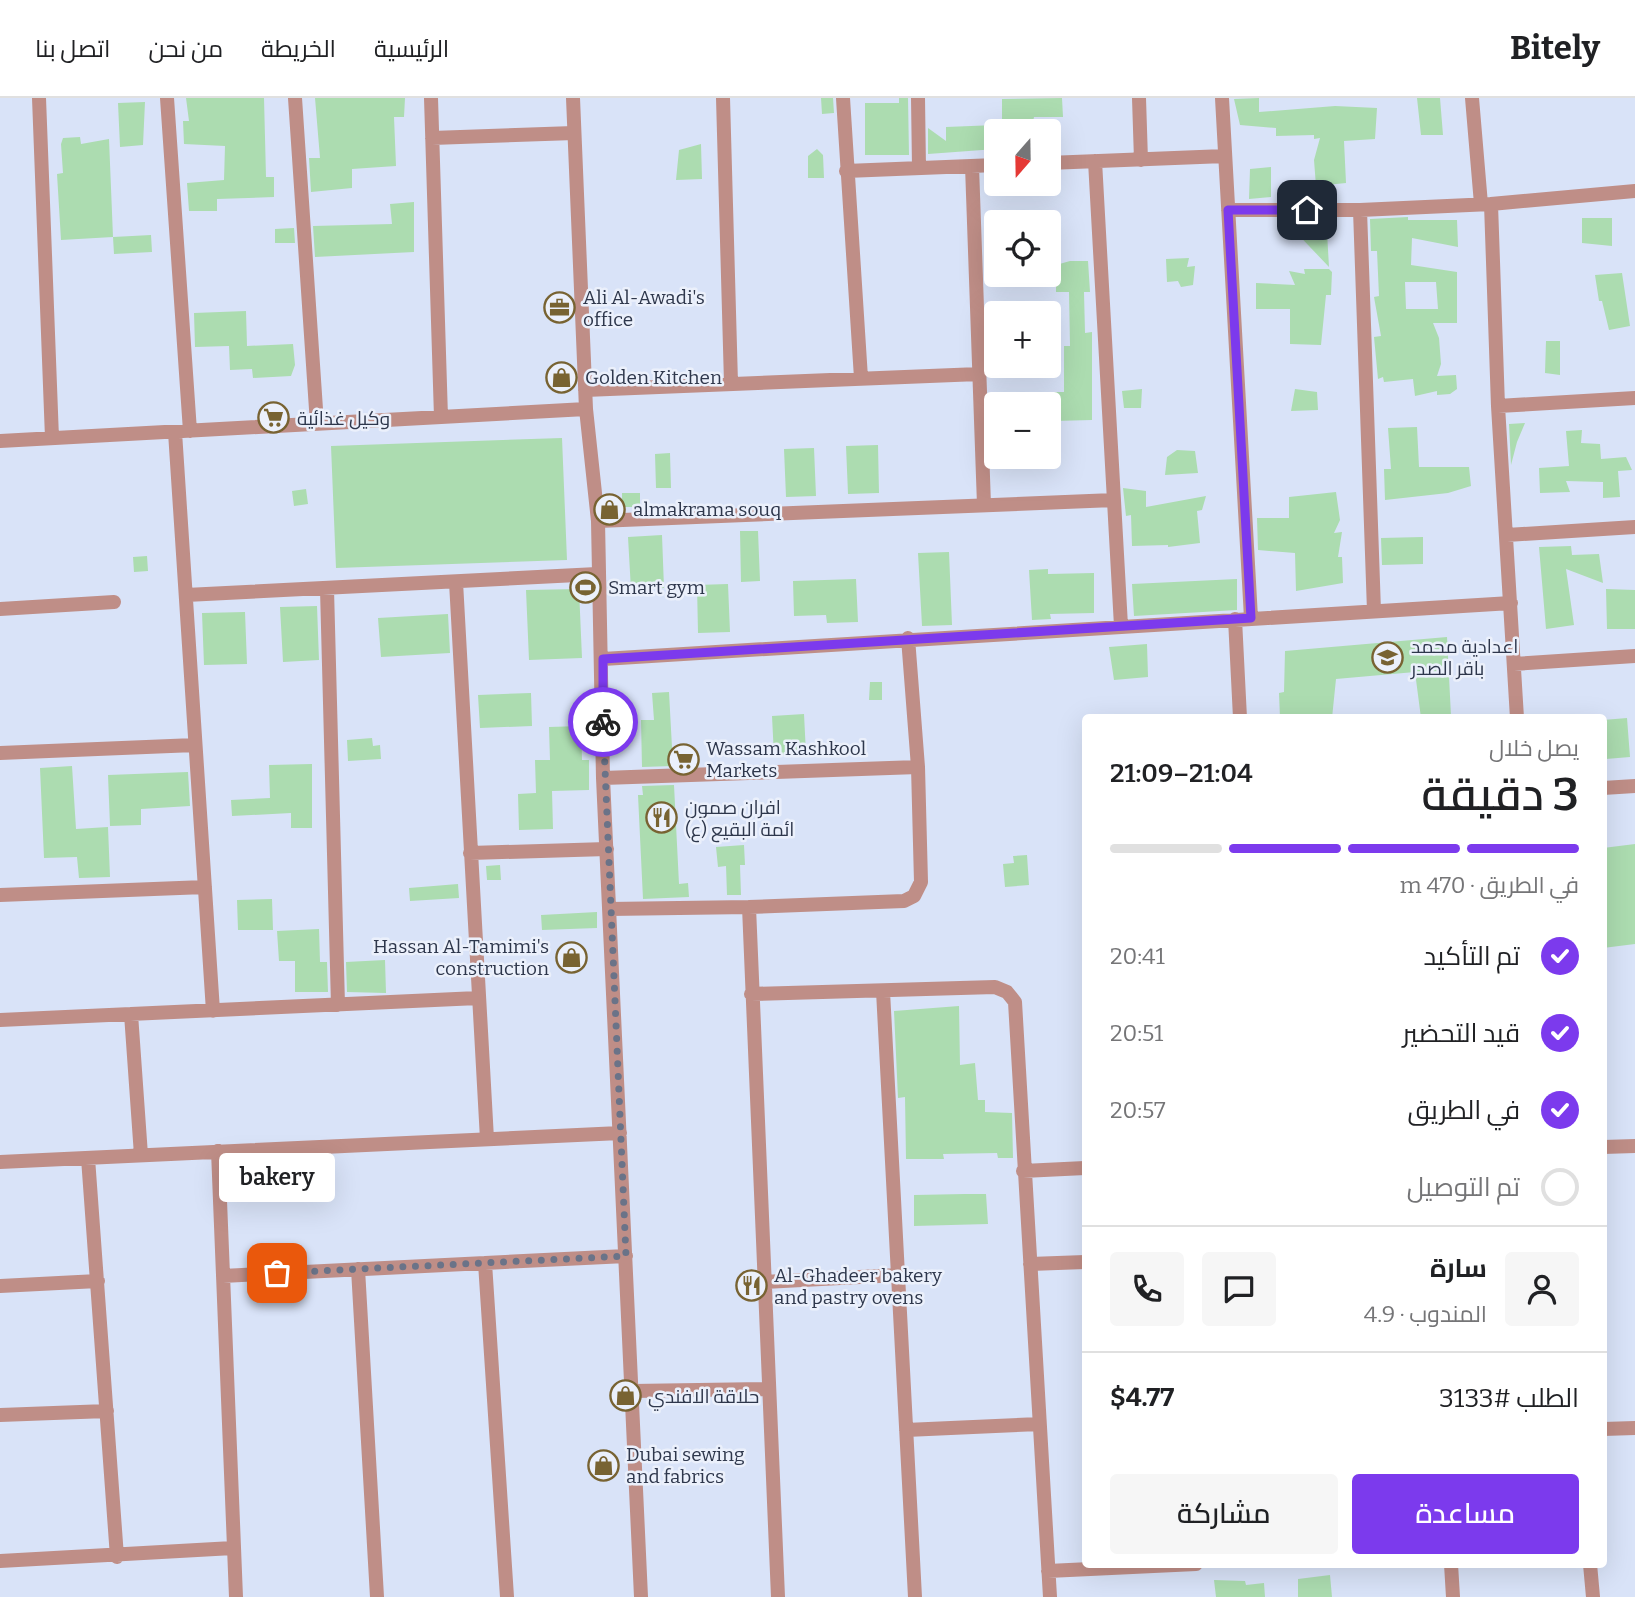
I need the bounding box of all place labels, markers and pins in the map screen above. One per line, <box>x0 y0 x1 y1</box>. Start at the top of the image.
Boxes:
pin <box>1277 180 1337 240</box>
place label: Ali Al-Awadi's office <box>583 286 705 331</box>
office icon: Ali Al-Awadi's office <box>543 291 577 325</box>
shop icon: Golden Kitchen <box>545 360 579 394</box>
place label: Golden Kitchen <box>585 366 722 389</box>
supermarket icon: وكيل غذائية <box>257 401 291 435</box>
place label: وكيل غذائية <box>297 407 390 430</box>
shop icon: almakrama souq <box>593 492 627 526</box>
place label: almakrama souq <box>633 498 781 521</box>
sports icon: Smart gym <box>568 570 602 604</box>
place label: Smart gym <box>608 576 705 599</box>
place label: اعدادية محمد باقر الصدر <box>1410 635 1518 680</box>
school or university icon: اعدادية محمد باقر الصدر <box>1371 640 1405 674</box>
place label: Wassam Kashkool Markets <box>706 737 866 782</box>
supermarket icon: Wassam Kashkool Markets <box>666 742 700 776</box>
place label: افران صمون ائمة البقيع (ع) <box>685 796 794 843</box>
restaurant icon: افران صمون ائمة البقيع (ع) <box>645 801 679 835</box>
place label: Hassan Al-Tamimi's construction <box>373 935 549 980</box>
shop icon: Hassan Al-Tamimi's construction <box>555 940 589 974</box>
callout: bakery <box>219 1154 335 1203</box>
pin <box>247 1243 307 1303</box>
place label: Al-Ghadeer bakery and pastry ovens <box>774 1264 943 1309</box>
restaurant icon: Al-Ghadeer bakery and pastry ovens <box>734 1269 768 1303</box>
shop icon: حلاقة الافندي <box>608 1379 642 1413</box>
place label: حلاقة الافندي <box>648 1385 759 1411</box>
place label: Dubai sewing and fabrics <box>626 1443 745 1488</box>
shop icon: Dubai sewing and fabrics <box>586 1448 620 1482</box>

